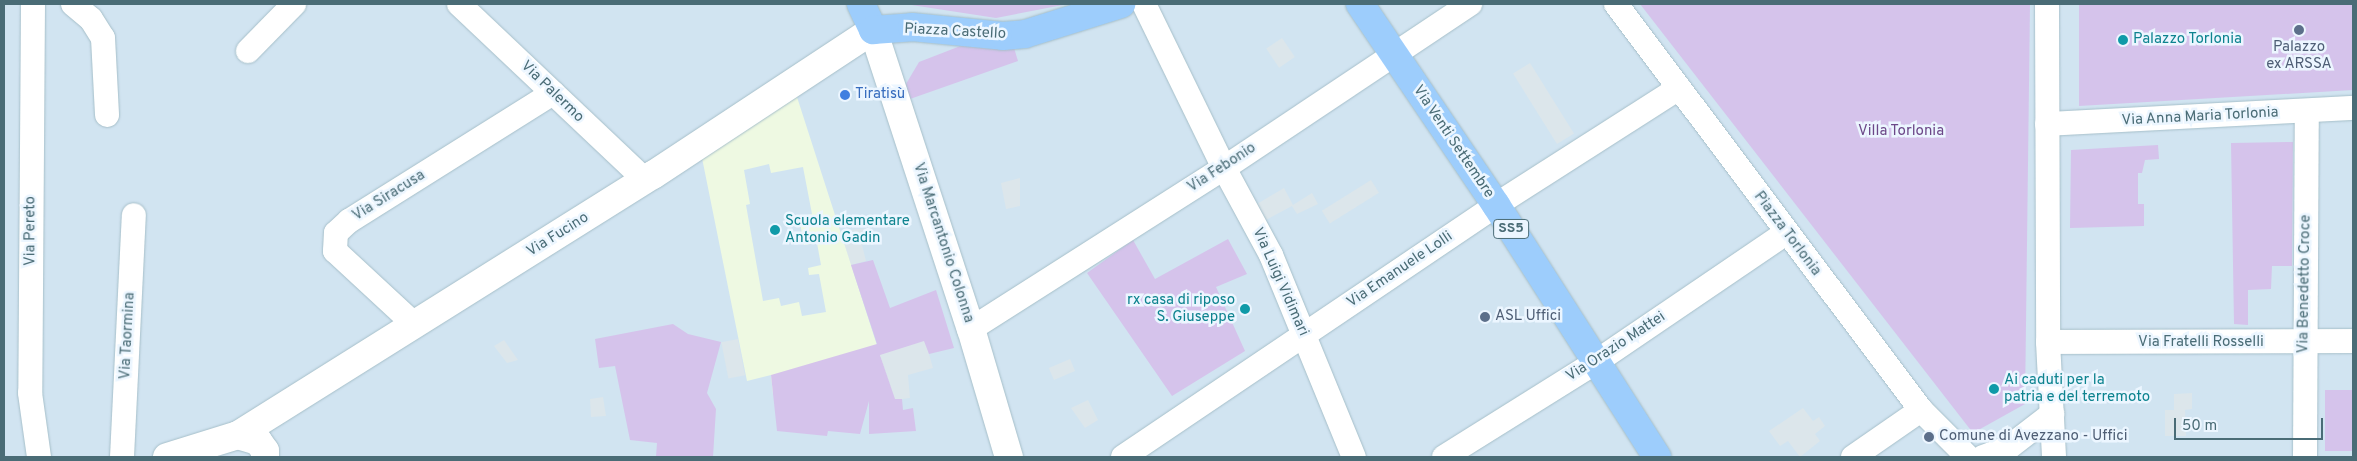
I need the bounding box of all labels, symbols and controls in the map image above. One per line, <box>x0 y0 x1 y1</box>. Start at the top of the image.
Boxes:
street label: Piazza Castello <box>904 20 1006 44</box>
marker: Palazzo ex ARSSA <box>2293 24 2305 36</box>
place label: Palazzo Torlonia <box>2133 31 2243 49</box>
marker: Palazzo Torlonia <box>2117 34 2129 46</box>
place label: Palazzo ex ARSSA <box>2266 38 2332 73</box>
street label: Via Palermo <box>517 57 587 127</box>
street label: Via Venti Settembre <box>1408 82 1498 202</box>
place label: Tiratisù <box>855 86 905 104</box>
marker: Tiratisù <box>839 89 851 101</box>
street label: Via Anna Maria Torlonia <box>2121 104 2279 130</box>
park label: Villa Torlonia <box>1858 123 1944 141</box>
street label: Via Febonio <box>1184 139 1260 197</box>
street label: Via Marcantonio Colonna <box>909 161 977 325</box>
street label: Via Siracusa <box>349 167 429 225</box>
street label: Piazza Torlonia <box>1749 188 1825 280</box>
street label: Via Pereto <box>22 196 40 266</box>
street label: Via Fucino <box>524 209 592 261</box>
place label: Scuola elementare Antonio Gadin <box>785 212 910 247</box>
street label: Via Benedetto Croce <box>2295 214 2315 354</box>
road number: SS5 <box>1492 218 1530 240</box>
marker: Scuola elementare Antonio Gadin <box>769 224 781 236</box>
street label: Via Luigi Vidimari <box>1248 225 1312 339</box>
street label: Via Emanuele Lolli <box>1344 228 1456 312</box>
place label: rx casa di riposo S. Giuseppe <box>1127 291 1235 326</box>
street label: Via Taormina <box>117 292 139 380</box>
marker: rx casa di riposo S. Giuseppe <box>1239 303 1251 315</box>
place label: ASL Uffici <box>1495 308 1561 326</box>
street label: Via Orazio Mattei <box>1563 308 1669 386</box>
marker: ASL Uffici <box>1479 311 1491 323</box>
street label: Via Fratelli Rosselli <box>2138 334 2264 352</box>
place label: Ai caduti per la patria e del terremoto <box>2004 371 2150 406</box>
marker: Ai caduti per la patria e del terremoto <box>1988 383 2000 395</box>
scale bar <box>2177 408 2326 440</box>
text: 50 m <box>2182 417 2217 436</box>
place label: Comune di Avezzano - Uffici <box>1939 428 2128 446</box>
marker: Comune di Avezzano - Uffici <box>1923 431 1935 443</box>

